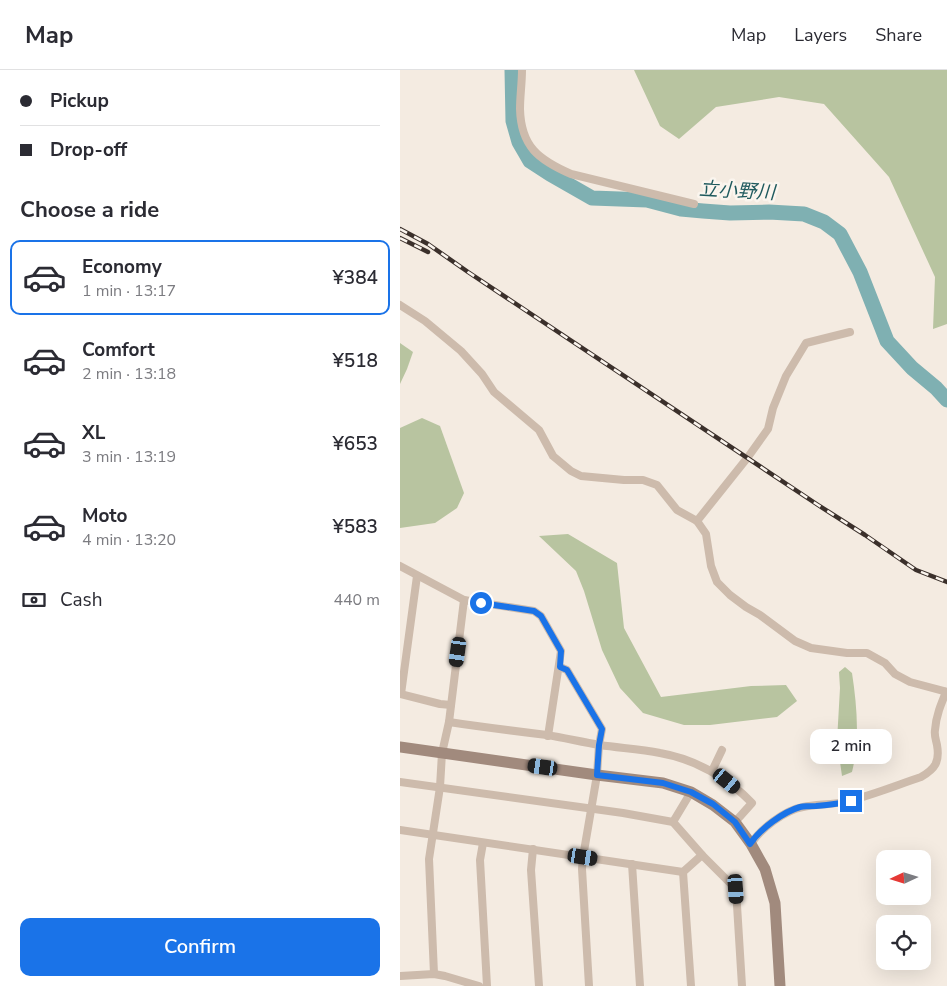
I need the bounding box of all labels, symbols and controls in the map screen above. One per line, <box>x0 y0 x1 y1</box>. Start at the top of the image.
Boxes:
text: Map <box>25 19 73 51</box>
text: Map <box>731 23 766 47</box>
text: Layers <box>794 23 847 47</box>
text: Share <box>875 23 922 47</box>
text: Pickup <box>50 88 109 114</box>
text: Drop-off <box>50 137 127 163</box>
water label: 立小野川 <box>698 176 778 206</box>
text: Choose a ride <box>20 195 159 225</box>
text: Economy <box>82 254 162 280</box>
icon: car <box>22 255 67 300</box>
text: ¥384 <box>332 265 378 291</box>
text: 1 min · 13:17 <box>82 280 176 302</box>
text: Comfort <box>82 337 155 363</box>
icon: car <box>22 338 67 383</box>
text: ¥518 <box>332 348 378 374</box>
text: 2 min · 13:18 <box>82 363 176 385</box>
text: XL <box>82 420 105 446</box>
icon: car <box>22 421 67 466</box>
text: ¥653 <box>332 431 378 457</box>
text: 3 min · 13:19 <box>82 446 176 468</box>
text: Moto <box>82 503 128 529</box>
icon: car <box>22 504 67 549</box>
text: ¥583 <box>332 514 378 540</box>
text: 4 min · 13:20 <box>82 529 176 551</box>
icon: cash <box>20 586 48 614</box>
text: Cash <box>60 587 102 613</box>
text: 440 m <box>333 589 380 611</box>
route start <box>470 592 492 614</box>
car <box>448 636 467 668</box>
callout: 2 min <box>810 728 892 764</box>
text: 2 min <box>831 735 871 757</box>
car <box>527 757 558 777</box>
car <box>710 766 743 796</box>
route end <box>840 790 862 812</box>
car <box>567 847 598 867</box>
north arrow <box>876 850 931 905</box>
map controls <box>876 850 931 970</box>
car <box>727 874 744 904</box>
button: locate <box>876 915 931 970</box>
button: Confirm <box>20 918 380 976</box>

